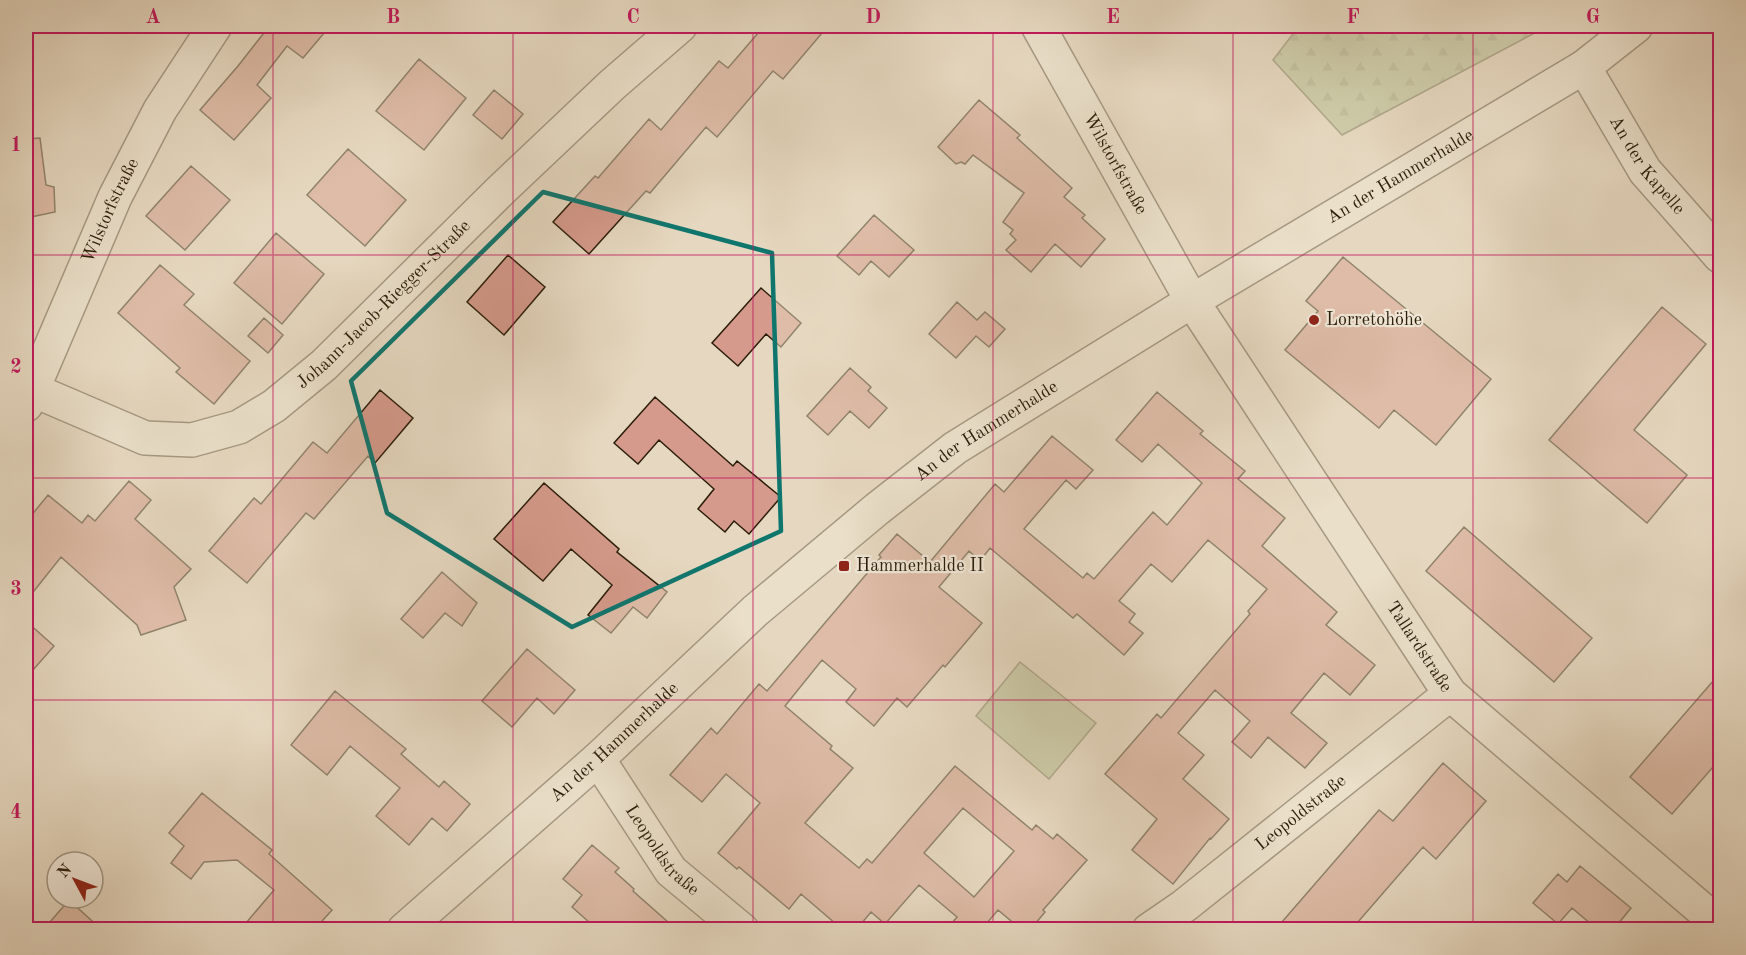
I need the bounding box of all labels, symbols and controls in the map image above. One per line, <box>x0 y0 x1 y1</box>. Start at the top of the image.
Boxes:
text: A <box>145 8 161 28</box>
text: B <box>386 8 400 28</box>
text: C <box>626 8 640 28</box>
text: D <box>865 8 881 28</box>
text: E <box>1106 8 1120 28</box>
text: F <box>1346 8 1360 28</box>
text: G <box>1586 8 1600 28</box>
street label: Wilstorfstraße <box>1080 110 1151 217</box>
street label: An der Kapelle <box>1606 113 1688 218</box>
street label: An der Hammerhalde <box>1324 126 1477 227</box>
text: 1 <box>10 136 22 156</box>
street label: Wilstorfstraße <box>79 155 142 265</box>
street label: Johann-Jacob-Riegger-Straße <box>293 217 474 392</box>
place label: Lorretohöhe <box>1326 311 1422 329</box>
marker: Lorretohöhe <box>1307 313 1321 327</box>
text: 2 <box>10 358 22 378</box>
street label: An der Hammerhalde <box>912 378 1061 485</box>
place label: Hammerhalde II <box>856 557 984 575</box>
marker: Hammerhalde II <box>837 559 851 573</box>
text: 3 <box>10 580 22 600</box>
street label: Tallardstraße <box>1383 598 1455 696</box>
street label: An der Hammerhalde <box>547 679 682 806</box>
street label: Leopoldstraße <box>1252 771 1350 854</box>
street label: Leopoldstraße <box>622 802 702 899</box>
text: 4 <box>10 803 22 823</box>
north arrow <box>45 850 105 910</box>
text: N <box>55 861 76 881</box>

